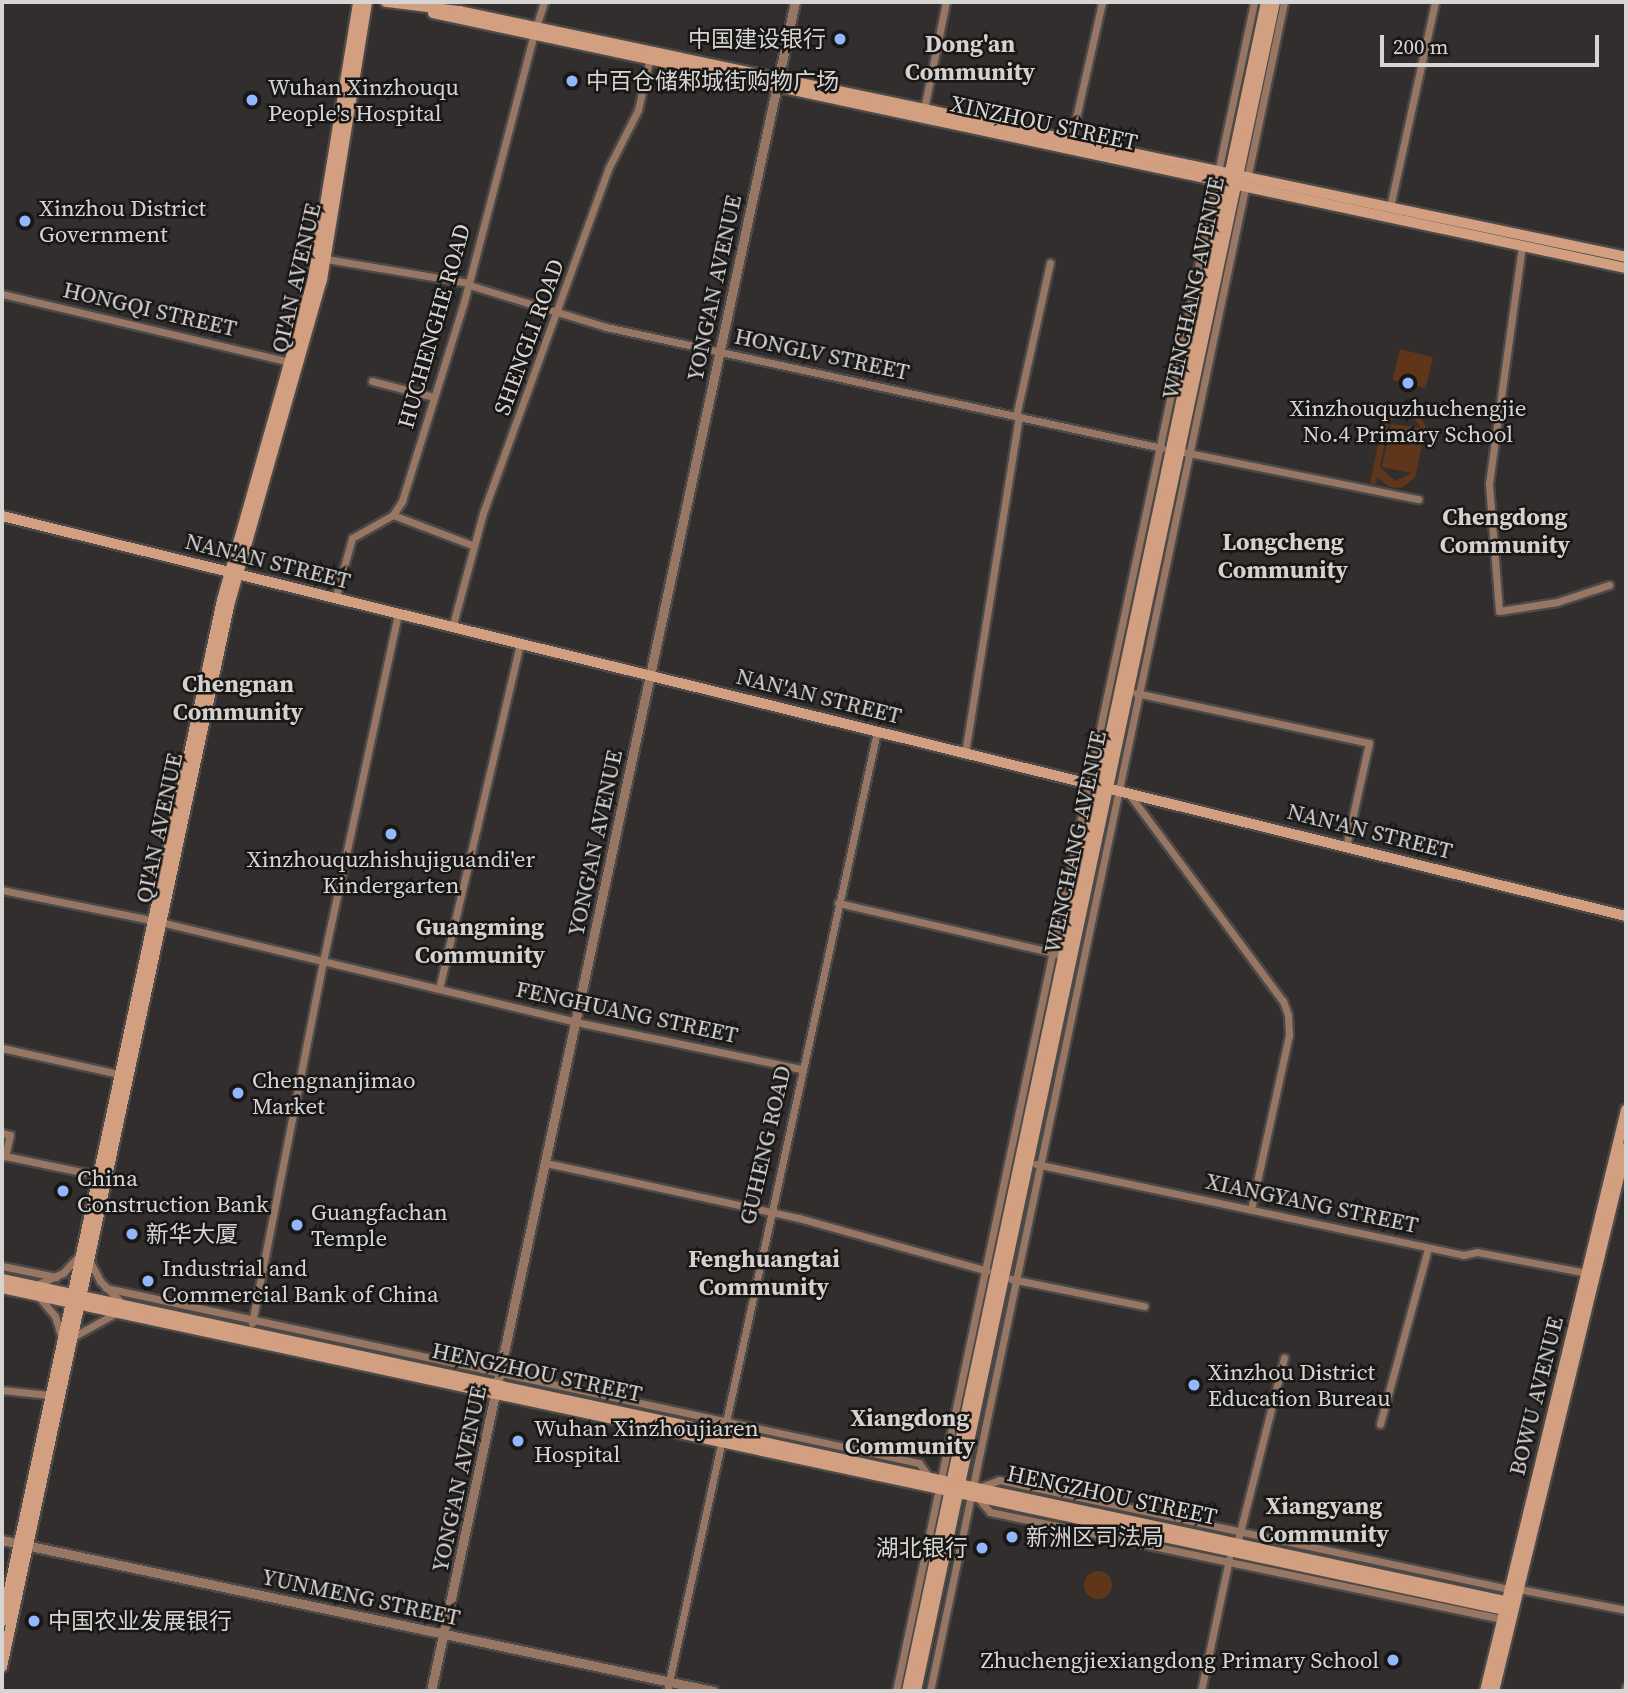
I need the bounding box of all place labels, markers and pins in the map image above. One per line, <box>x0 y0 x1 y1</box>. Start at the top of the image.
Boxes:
place label: 中国建设银行 <box>688 25 826 53</box>
marker: 中国建设银行 <box>832 31 848 47</box>
place label: 中百仓储邾城街购物广场 <box>586 67 839 95</box>
place label: Wuhan Xinzhouqu People's Hospital <box>268 73 459 127</box>
marker: 中百仓储邾城街购物广场 <box>564 73 580 89</box>
marker: Wuhan Xinzhouqu People's Hospital <box>242 90 262 110</box>
place label: Xinzhou District Government <box>39 194 206 248</box>
marker: Xinzhou District Government <box>17 213 33 229</box>
marker: Xinzhouquzhuchengjie No.4 Primary School <box>1400 375 1416 391</box>
place label: Xinzhouquzhuchengjie No.4 Primary School <box>1289 394 1527 448</box>
marker: Xinzhouquzhishujiguandi'er Kindergarten <box>383 826 399 842</box>
place label: Xinzhouquzhishujiguandi'er Kindergarten <box>247 845 535 899</box>
place label: Chengnanjimao Market <box>252 1066 416 1120</box>
marker: Chengnanjimao Market <box>230 1085 246 1101</box>
place label: China Construction Bank <box>77 1164 268 1218</box>
marker: China Construction Bank <box>55 1183 71 1199</box>
place label: Guangfachan Temple <box>311 1198 448 1252</box>
marker: Guangfachan Temple <box>289 1217 305 1233</box>
place label: 新华大厦 <box>146 1220 238 1248</box>
marker: 新华大厦 <box>124 1226 140 1242</box>
place label: Industrial and Commercial Bank of China <box>162 1254 439 1308</box>
marker: Industrial and Commercial Bank of China <box>140 1273 156 1289</box>
place label: Xinzhou District Education Bureau <box>1208 1358 1391 1412</box>
marker: Xinzhou District Education Bureau <box>1186 1377 1202 1393</box>
place label: Wuhan Xinzhoujiaren Hospital <box>534 1414 759 1468</box>
marker: Wuhan Xinzhoujiaren Hospital <box>508 1431 528 1451</box>
place label: 新洲区司法局 <box>1026 1523 1164 1551</box>
marker: 新洲区司法局 <box>1004 1529 1020 1545</box>
place label: 湖北银行 <box>876 1534 968 1562</box>
marker: 湖北银行 <box>974 1540 990 1556</box>
place label: 中国农业发展银行 <box>48 1607 232 1635</box>
marker: 中国农业发展银行 <box>26 1613 42 1629</box>
place label: Zhuchengjiexiangdong Primary School <box>981 1646 1379 1674</box>
marker: Zhuchengjiexiangdong Primary School <box>1385 1652 1401 1668</box>

